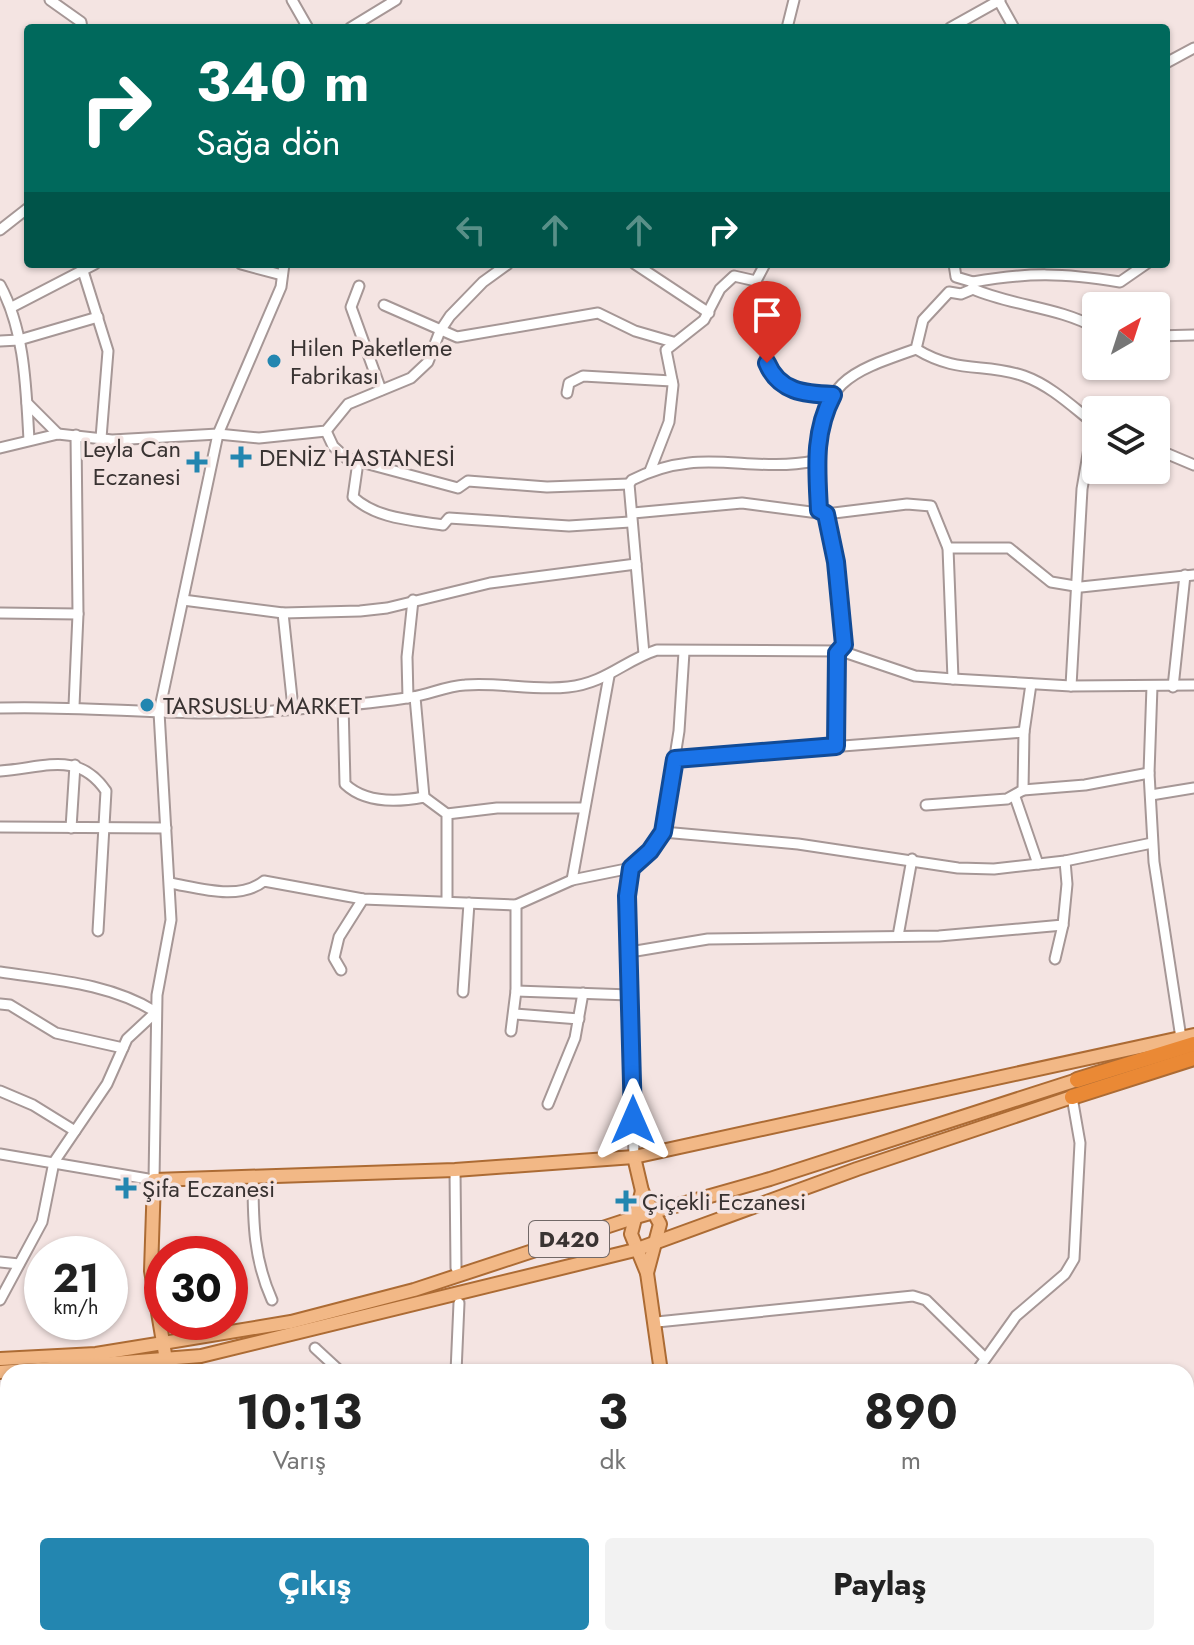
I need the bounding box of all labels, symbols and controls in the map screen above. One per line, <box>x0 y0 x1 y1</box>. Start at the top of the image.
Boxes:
text: 340 m <box>196 41 370 122</box>
icon: right <box>64 56 168 160</box>
text: Sağa dön <box>196 116 341 168</box>
icon: left <box>449 208 493 252</box>
icon: ahead <box>533 208 577 252</box>
icon: ahead <box>617 208 661 252</box>
icon: right <box>701 208 745 252</box>
pin <box>733 281 801 363</box>
north arrow <box>1082 292 1170 380</box>
map controls <box>1082 292 1170 484</box>
icon: arrive <box>745 293 789 337</box>
place label: Hilen Paketleme Fabrikası <box>290 330 452 393</box>
marker: Hilen Paketleme Fabrikası <box>265 352 283 370</box>
button: layers <box>1082 396 1170 484</box>
place label: Leyla Can Eczanesi <box>83 431 181 494</box>
place label: DENİZ HASTANESİ <box>259 440 455 475</box>
marker: DENİZ HASTANESİ <box>230 446 252 468</box>
marker: Leyla Can Eczanesi <box>188 453 206 471</box>
place label: TARSUSLU MARKET <box>163 688 362 723</box>
marker: TARSUSLU MARKET <box>138 696 156 714</box>
position arrow <box>591 1078 675 1162</box>
place label: Şifa Eczanesi <box>142 1171 275 1206</box>
marker: Şifa Eczanesi <box>117 1179 135 1197</box>
place label: Çiçekli Eczanesi <box>642 1184 806 1219</box>
marker: Çiçekli Eczanesi <box>617 1192 635 1210</box>
road number: D420 <box>529 1221 609 1257</box>
speed limit sign: 30 <box>144 1236 248 1340</box>
text: 21 <box>53 1249 99 1307</box>
text: km/h <box>53 1293 99 1322</box>
text: 10:13 <box>236 1378 362 1447</box>
text: 3 <box>598 1378 628 1447</box>
text: 890 <box>864 1378 958 1447</box>
text: Varış <box>272 1441 326 1479</box>
text: dk <box>600 1441 626 1479</box>
text: m <box>901 1441 921 1479</box>
button: Çıkış <box>40 1538 589 1630</box>
button: Paylaş <box>605 1538 1154 1630</box>

